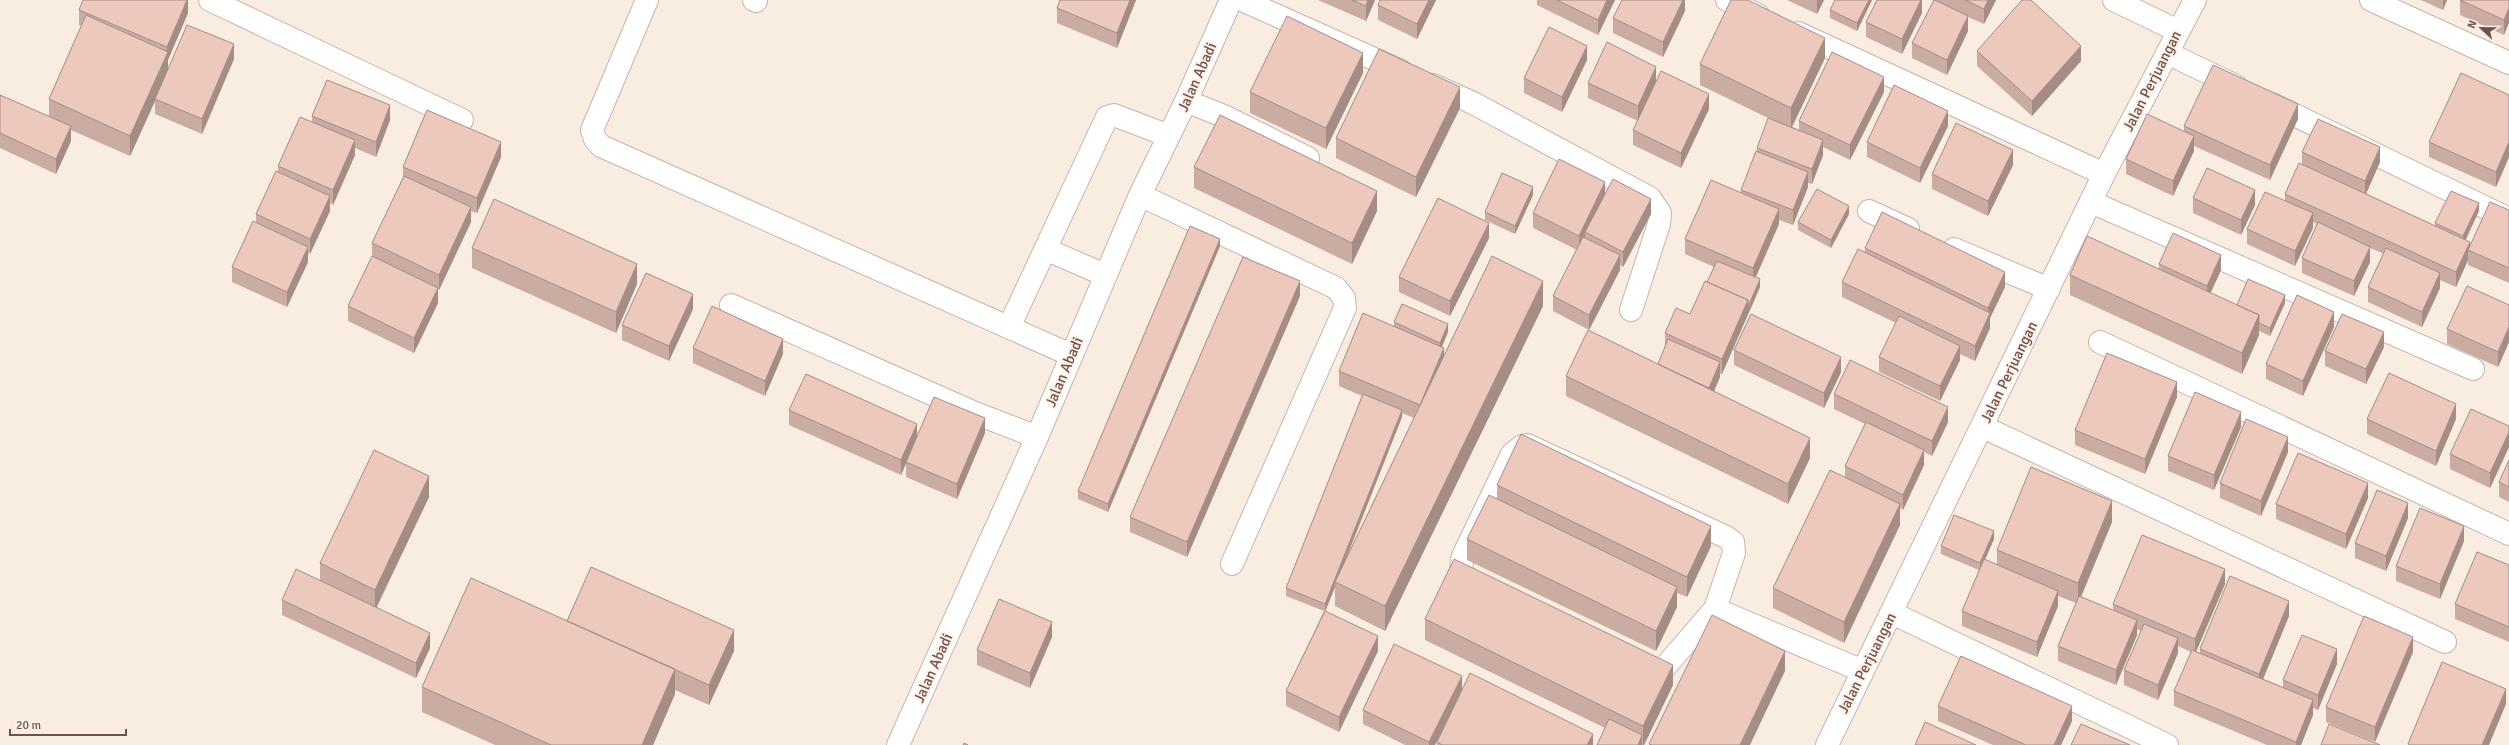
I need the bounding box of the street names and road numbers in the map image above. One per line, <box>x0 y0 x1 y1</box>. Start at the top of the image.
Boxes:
street label: Jalan Perjuangan <box>2119 28 2185 134</box>
street label: Jalan Abadi <box>1174 40 1220 114</box>
street label: Jalan Perjuangan <box>1977 318 2041 426</box>
street label: Jalan Abadi <box>1041 334 1087 410</box>
street label: Jalan Perjuangan <box>1834 610 1900 716</box>
street label: Jalan Abadi <box>910 631 956 705</box>

